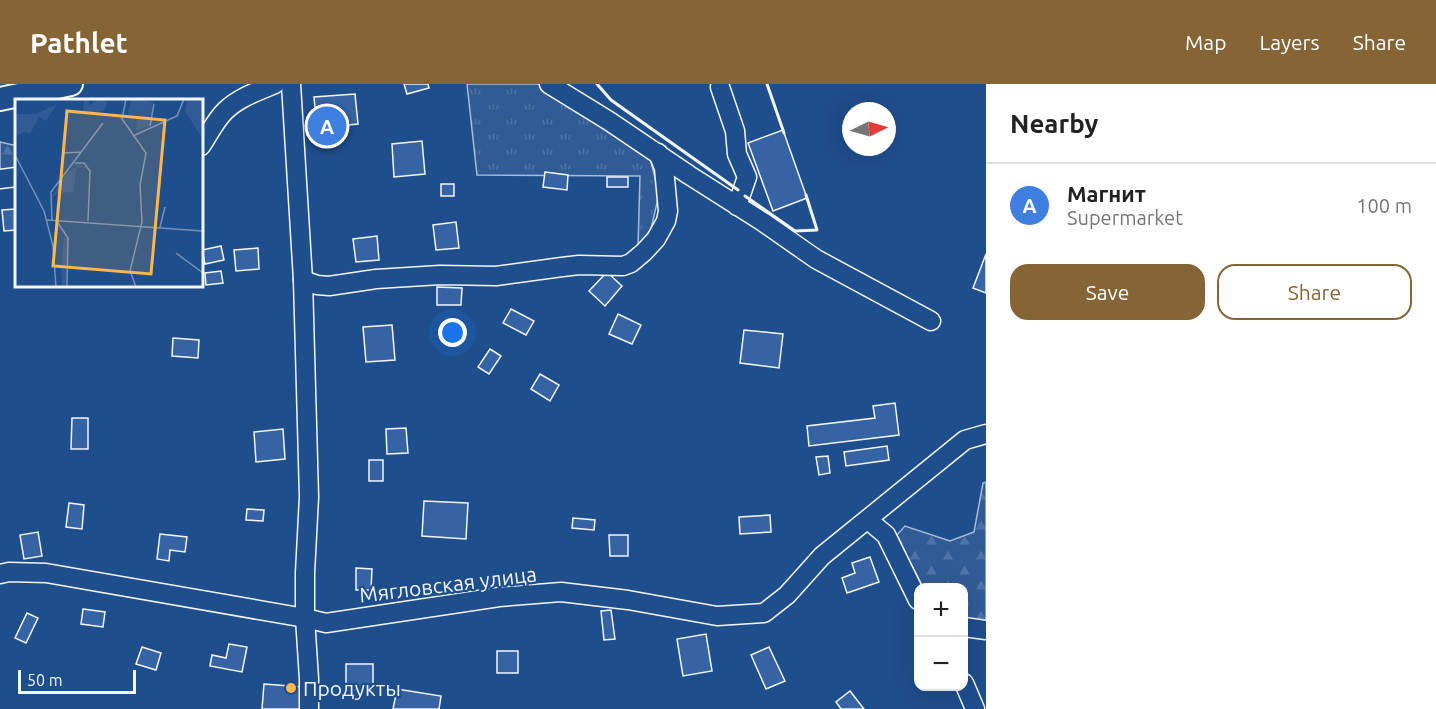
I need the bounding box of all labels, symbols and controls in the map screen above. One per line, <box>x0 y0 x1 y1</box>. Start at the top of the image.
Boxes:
text: Pathlet <box>30 27 128 58</box>
text: Map <box>1185 30 1226 54</box>
text: Layers <box>1259 30 1320 54</box>
text: Share <box>1353 30 1406 54</box>
inset map <box>15 99 202 286</box>
north arrow <box>842 102 896 156</box>
pin: A <box>308 104 346 148</box>
text: Nearby <box>1010 109 1098 138</box>
text: Магнит <box>1067 181 1146 206</box>
text: A <box>1022 194 1037 217</box>
text: 100 m <box>1356 194 1412 217</box>
text: Supermarket <box>1067 206 1183 229</box>
button: Save <box>1010 264 1205 320</box>
button: Share <box>1217 264 1412 320</box>
your location <box>438 318 467 347</box>
street label: Мягловская улица <box>358 561 538 607</box>
map controls <box>914 583 968 691</box>
button: + <box>914 583 968 637</box>
button: − <box>914 637 968 691</box>
scale bar <box>18 667 136 694</box>
text: 50 m <box>27 671 63 689</box>
place label: Продукты <box>303 676 401 700</box>
marker: Продукты <box>284 681 298 695</box>

